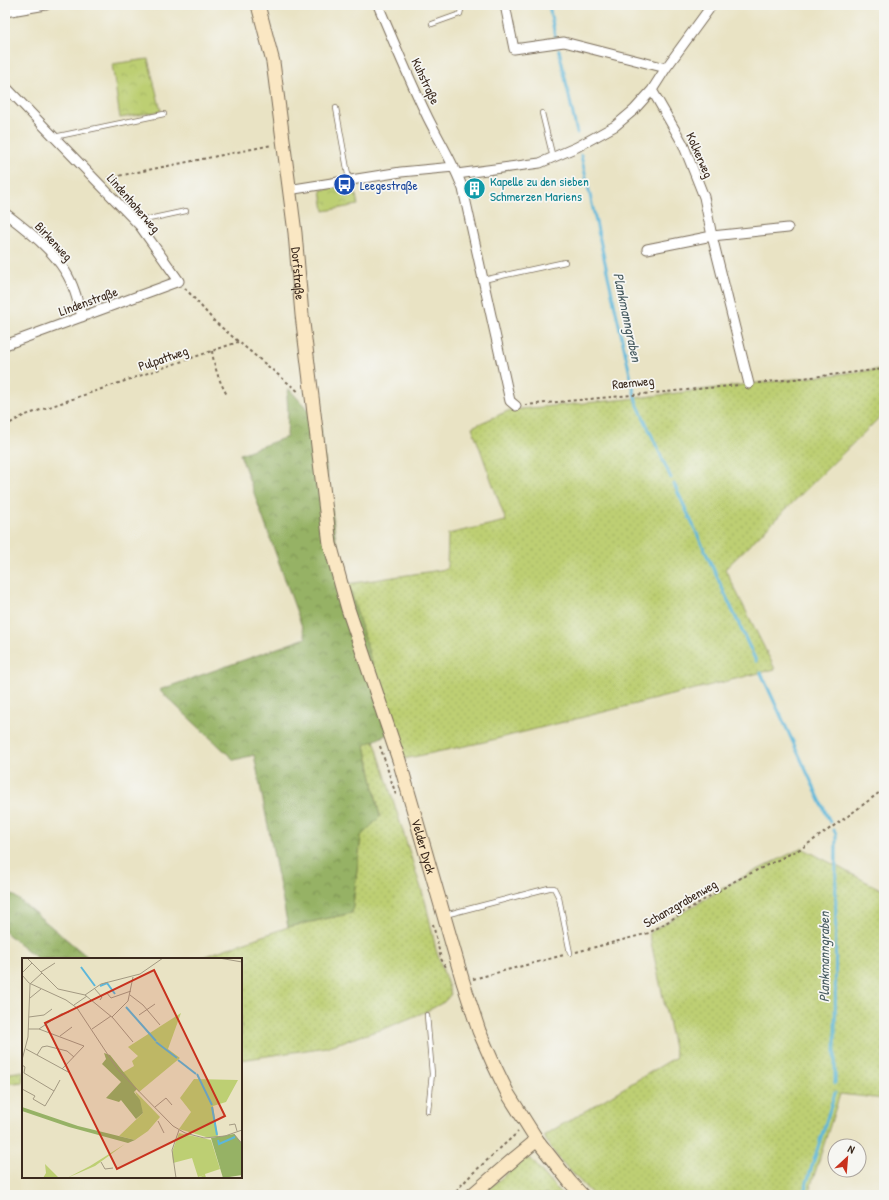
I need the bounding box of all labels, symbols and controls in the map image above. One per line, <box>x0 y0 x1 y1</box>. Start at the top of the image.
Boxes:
street label: Kuhstraße <box>407 55 445 107</box>
street label: Kolkerweg <box>682 129 718 181</box>
street label: Lindenhoherweg <box>103 170 165 237</box>
bus stop icon: Leegestraße <box>332 172 358 198</box>
place label: Kapelle zu den sieben Schmerzen Mariens <box>490 172 589 205</box>
building icon: Kapelle zu den sieben Schmerzen Mariens <box>462 175 488 201</box>
place label: Leegestraße <box>360 176 418 194</box>
street label: Birkenweg <box>31 217 77 265</box>
street label: Dorfstraße <box>287 246 310 301</box>
water label: Plankmanngraben <box>608 271 647 365</box>
street label: Lindenstraße <box>56 282 120 320</box>
street label: Pulpattweg <box>136 341 190 375</box>
street label: Raemweg <box>611 371 655 393</box>
street label: Velder Dyck <box>407 817 441 876</box>
street label: Schanzgrabenweg <box>640 875 720 931</box>
water label: Plankmanngraben <box>814 910 834 1002</box>
inset map <box>22 958 242 1178</box>
north arrow <box>827 1138 867 1178</box>
text: N <box>846 1141 857 1157</box>

